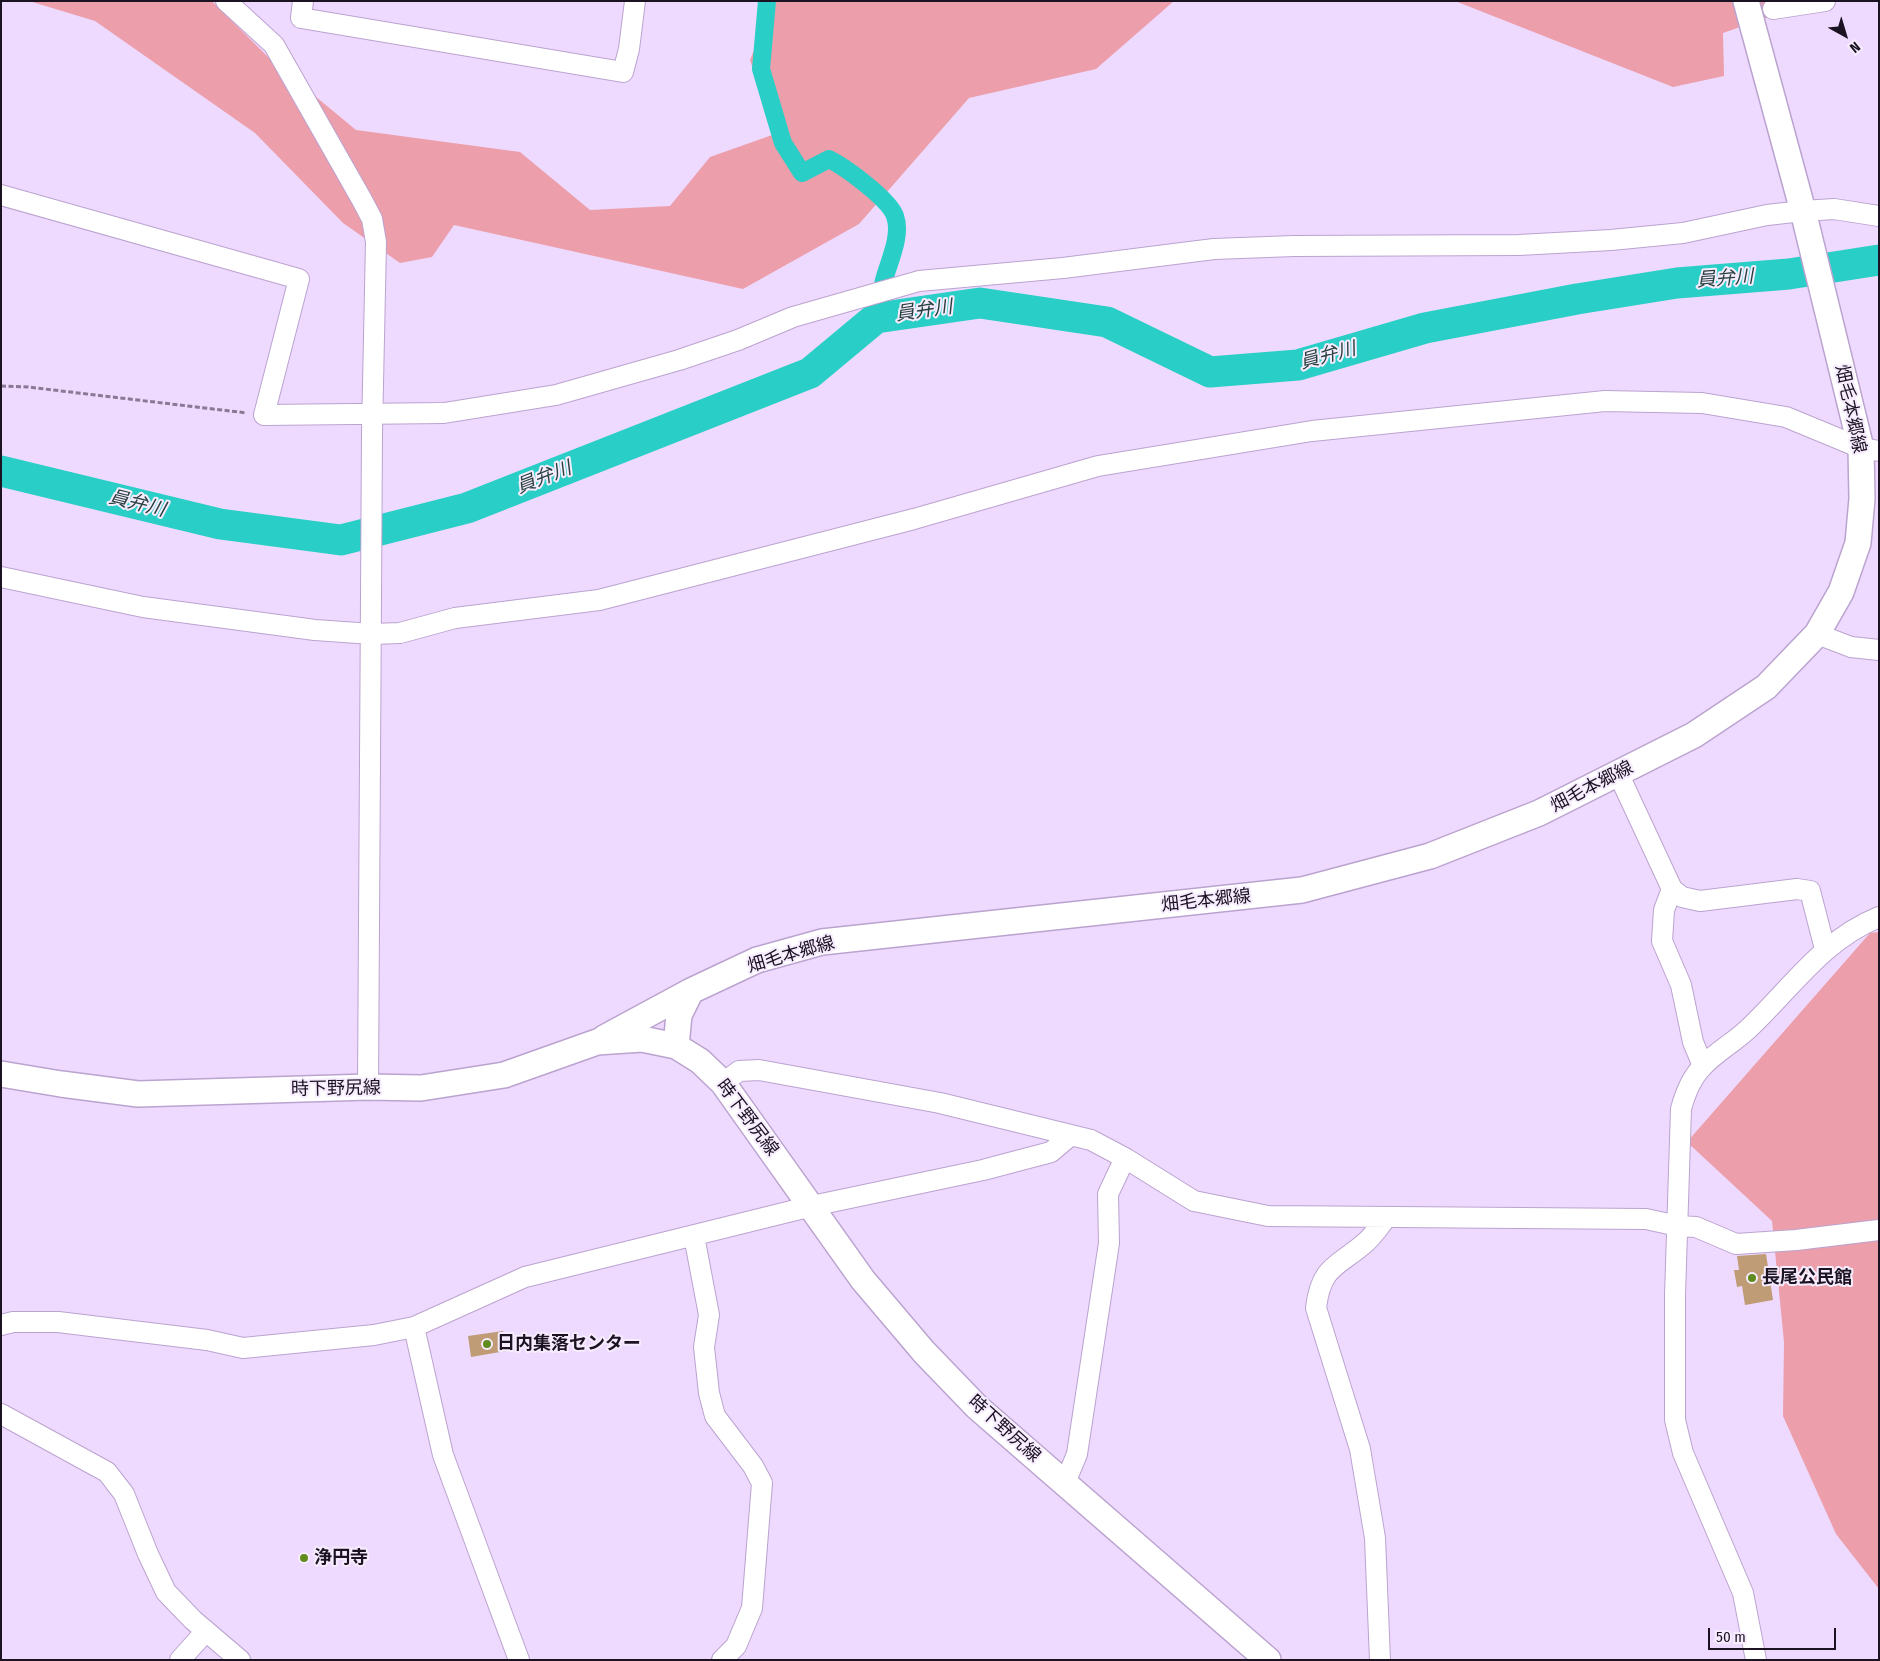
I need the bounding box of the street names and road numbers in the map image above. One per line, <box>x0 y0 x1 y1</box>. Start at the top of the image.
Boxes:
street label: 畑毛本郷線 <box>1830 363 1870 455</box>
street label: 畑毛本郷線 <box>1547 757 1637 817</box>
street label: 畑毛本郷線 <box>1160 886 1252 916</box>
street label: 畑毛本郷線 <box>745 932 837 978</box>
street label: 時下野尻線 <box>711 1076 783 1160</box>
street label: 時下野尻線 <box>291 1077 381 1101</box>
street label: 時下野尻線 <box>963 1391 1045 1467</box>

